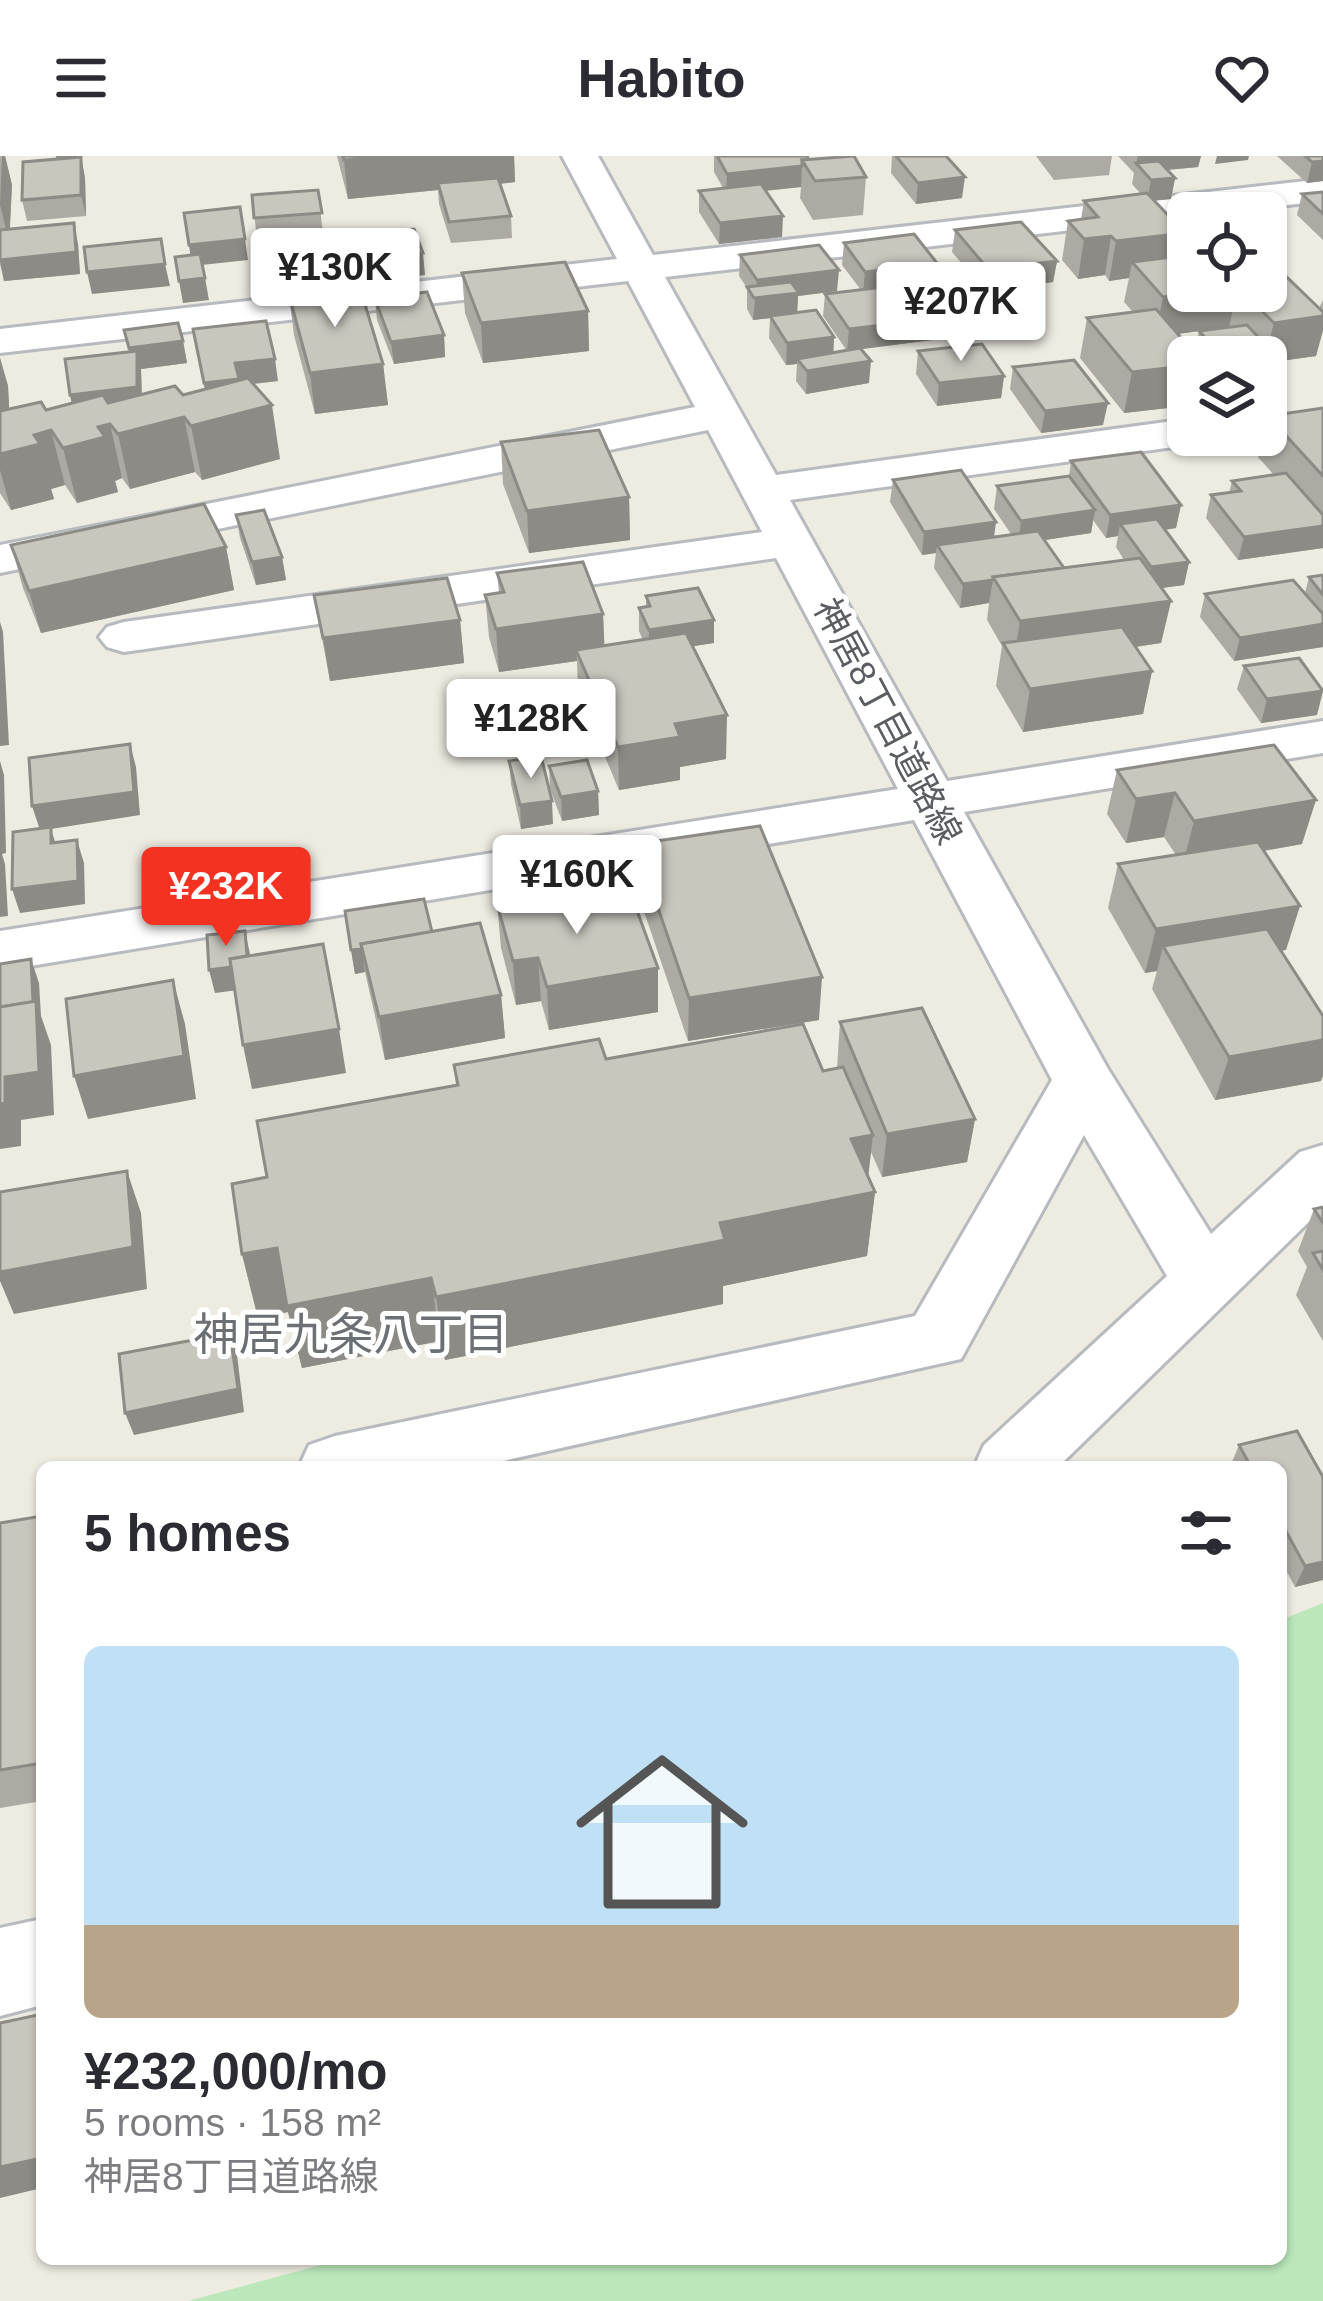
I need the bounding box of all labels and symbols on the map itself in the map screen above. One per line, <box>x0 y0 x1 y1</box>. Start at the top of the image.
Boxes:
pin: ¥130K <box>251 228 419 330</box>
pin: ¥207K <box>877 262 1045 364</box>
street label: 神居8丁目道路線 <box>806 591 970 851</box>
pin: ¥128K <box>447 679 615 781</box>
pin: ¥160K <box>493 835 661 937</box>
pin: ¥232K <box>142 847 310 949</box>
district label: 神居九条八丁目 <box>193 1309 509 1360</box>

